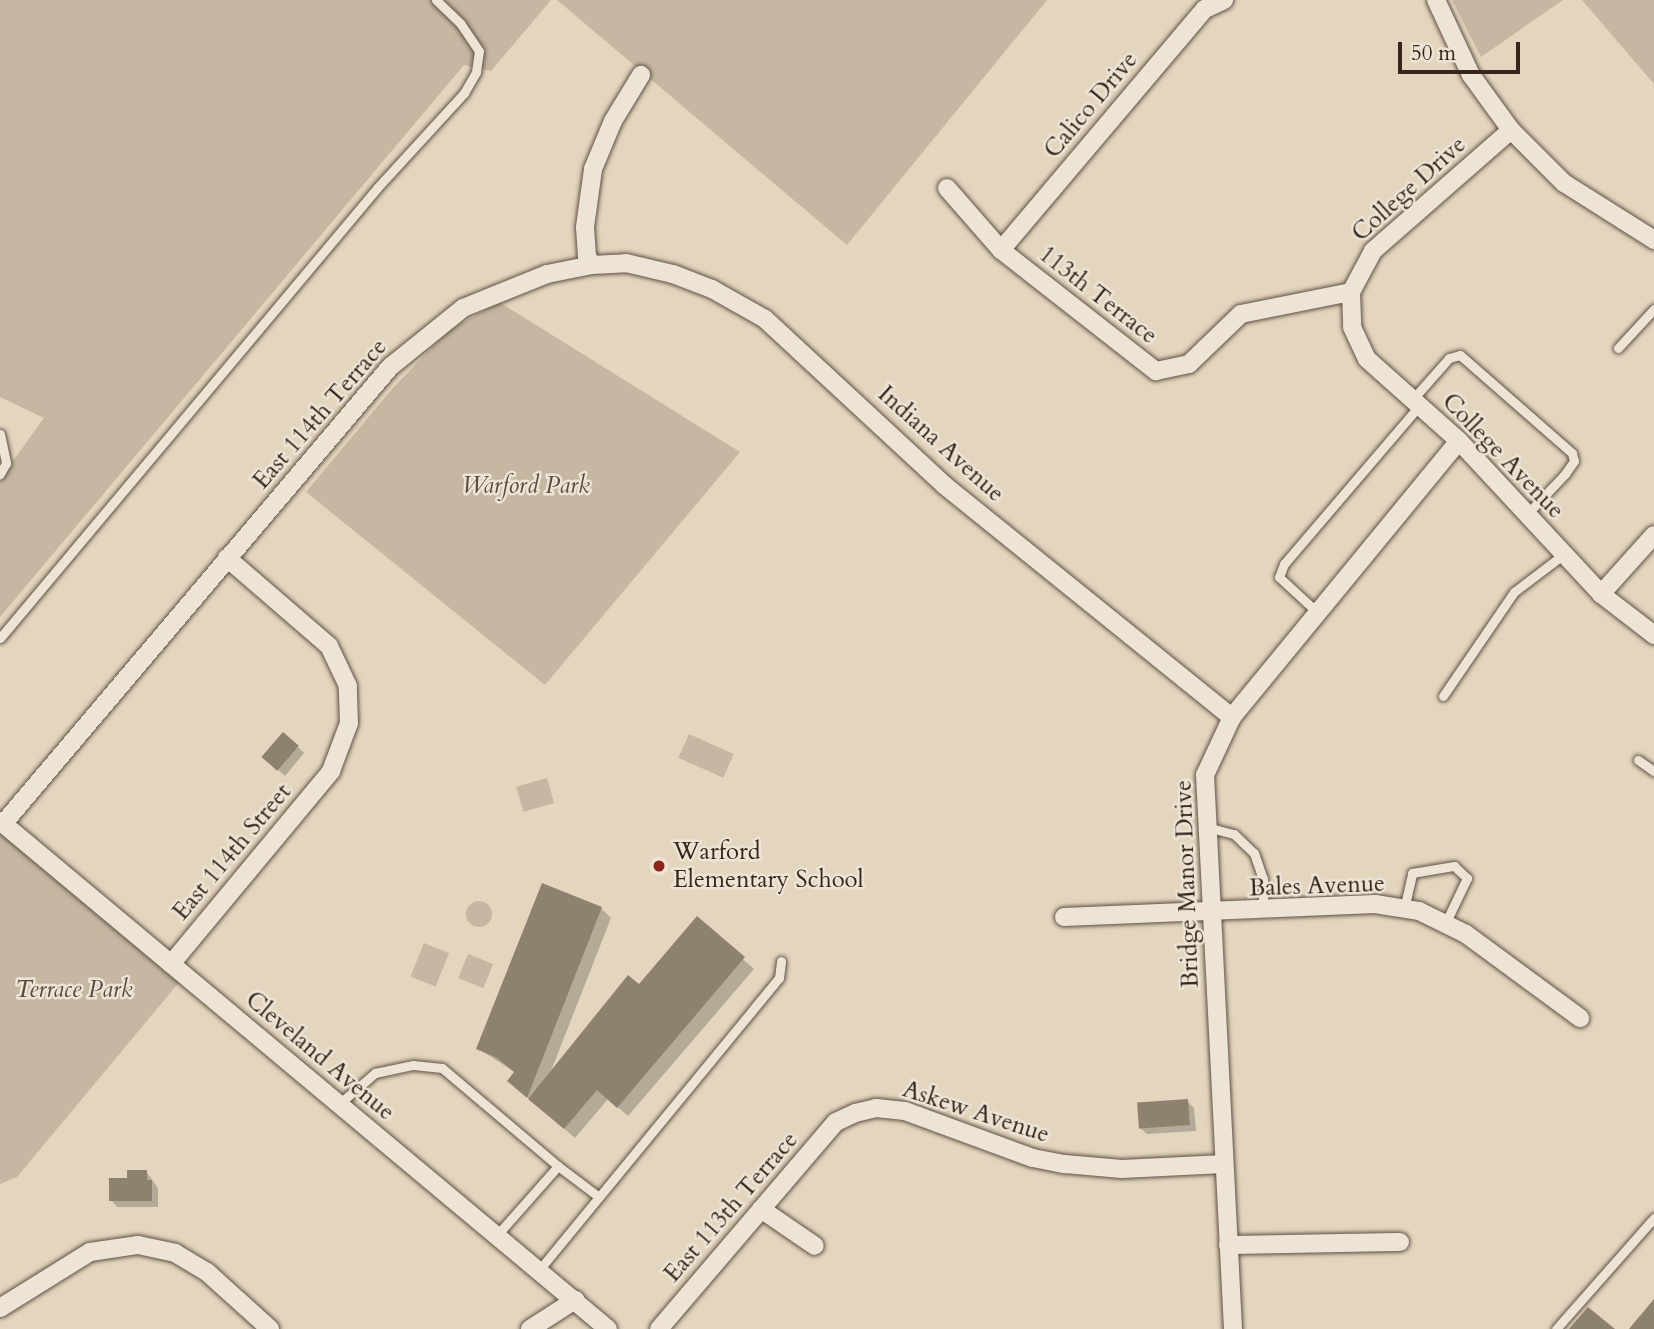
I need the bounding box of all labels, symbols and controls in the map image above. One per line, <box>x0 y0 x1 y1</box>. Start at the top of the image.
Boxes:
scale bar <box>1402 28 1524 72</box>
text: 50 m <box>1411 39 1456 68</box>
street label: Calico Drive <box>1038 46 1144 164</box>
street label: College Drive <box>1346 130 1472 248</box>
street label: 113th Terrace <box>1033 240 1163 350</box>
street label: East 114th Terrace <box>247 333 393 495</box>
street label: Indiana Avenue <box>872 380 1010 508</box>
street label: College Avenue <box>1436 387 1570 525</box>
park label: Warford Park <box>462 472 590 500</box>
street label: East 114th Street <box>167 778 297 926</box>
street label: Bridge Manor Drive <box>1169 779 1205 989</box>
place label: Warford Elementary School <box>673 838 864 894</box>
marker: Warford Elementary School <box>651 858 667 874</box>
street label: Bales Avenue <box>1249 869 1385 903</box>
park label: Terrace Park <box>15 976 133 1004</box>
street label: Cleveland Avenue <box>240 985 400 1127</box>
street label: Askew Avenue <box>899 1075 1053 1149</box>
street label: East 113th Terrace <box>658 1126 804 1288</box>

